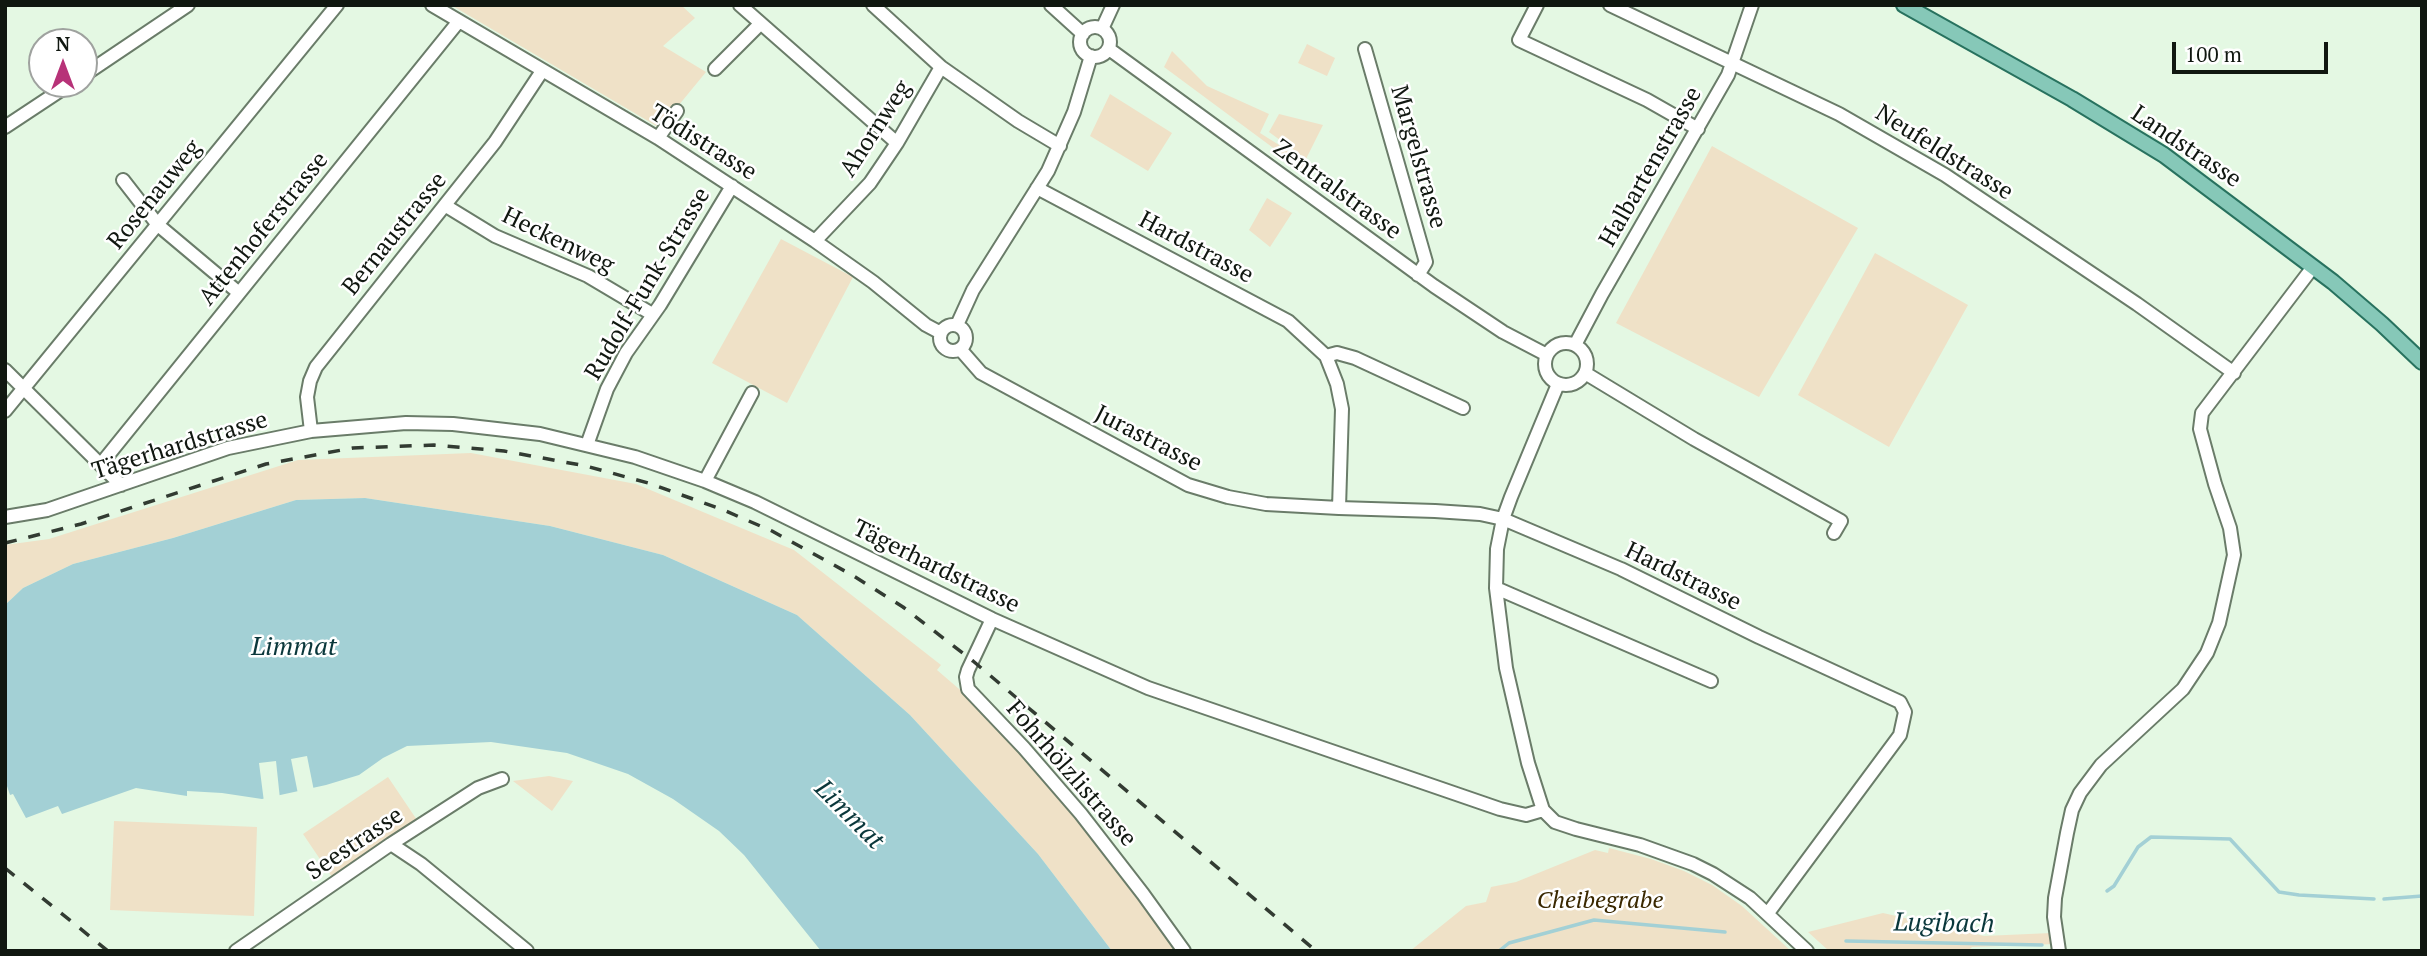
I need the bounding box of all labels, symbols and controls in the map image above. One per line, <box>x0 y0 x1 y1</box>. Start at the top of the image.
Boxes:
north arrow <box>28 28 98 98</box>
scale bar <box>2175 28 2331 72</box>
text: N <box>56 31 70 56</box>
text: 100 m <box>2185 40 2242 68</box>
street label: Ahornweg <box>834 75 918 183</box>
street label: Margelstrasse <box>1384 82 1452 232</box>
street label: Halbartenstrasse <box>1594 82 1708 252</box>
street label: Tödistrasse <box>644 99 762 187</box>
street label: Neufeldstrasse <box>1870 99 2018 207</box>
street label: Landstrasse <box>2126 100 2246 194</box>
street label: Rosenauweg <box>102 134 208 256</box>
street label: Zentralstrasse <box>1267 134 1407 246</box>
street label: Attenhoferstrasse <box>193 146 335 312</box>
street label: Bernaustrasse <box>337 167 453 301</box>
street label: Rudolf-Funk-Strasse <box>579 183 717 385</box>
street label: Heckenweg <box>497 202 619 280</box>
street label: Hardstrasse <box>1134 206 1258 290</box>
street label: Jurastrasse <box>1089 400 1207 478</box>
street label: Tägerhardstrasse <box>89 406 271 486</box>
street label: Tägerhardstrasse <box>848 514 1024 620</box>
street label: Hardstrasse <box>1620 537 1746 617</box>
water label: Limmat <box>251 632 337 664</box>
street label: Fohrhölzlistrasse <box>1000 695 1142 853</box>
water label: Limmat <box>808 774 890 856</box>
street label: Seestrasse <box>301 801 409 887</box>
park label: Cheibegrabe <box>1537 887 1663 915</box>
water label: Lugibach <box>1893 908 1995 940</box>

